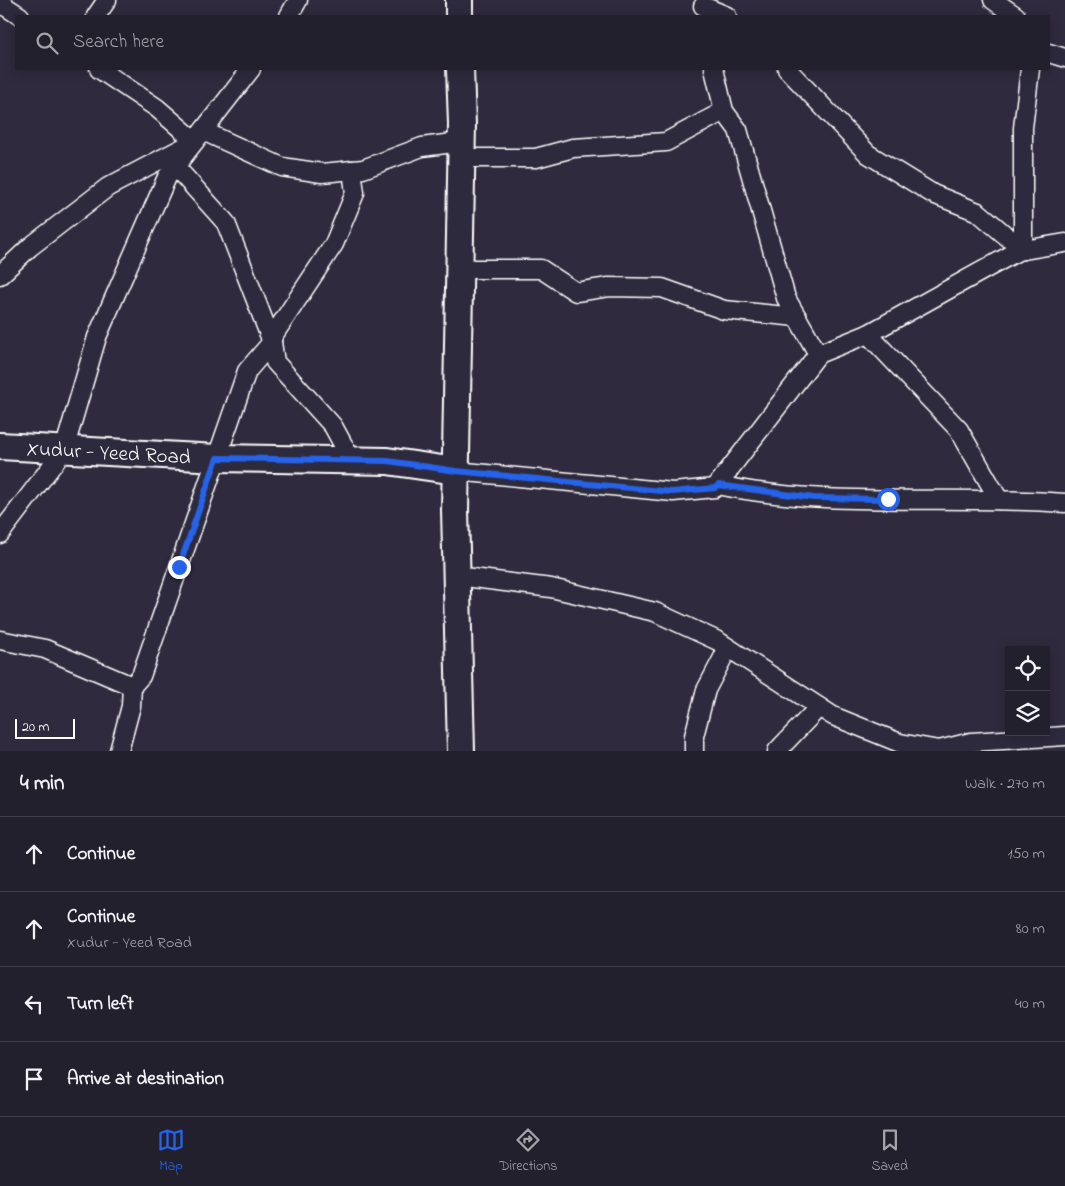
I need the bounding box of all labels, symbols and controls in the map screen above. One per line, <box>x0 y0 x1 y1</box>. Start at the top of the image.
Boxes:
search box <box>15 15 1050 70</box>
icon: search <box>33 29 61 57</box>
text: Search here <box>73 29 164 56</box>
street label: Xudur - Yeed Road <box>26 435 192 474</box>
route start <box>877 488 900 511</box>
route end <box>168 556 191 579</box>
map controls <box>1005 646 1050 736</box>
button: locate <box>1005 646 1050 691</box>
button: layers <box>1005 691 1050 736</box>
scale bar <box>15 716 75 739</box>
text: 20 m <box>22 717 49 738</box>
text: 4 min <box>20 769 64 799</box>
text: Walk · 270 m <box>965 772 1045 796</box>
icon: ahead <box>20 840 48 868</box>
text: Continue <box>67 841 135 868</box>
text: 150 m <box>1007 842 1045 866</box>
text: Continue <box>67 904 135 931</box>
icon: ahead <box>20 915 48 943</box>
text: 80 m <box>1016 917 1045 941</box>
text: Xudur - Yeed Road <box>67 931 192 955</box>
icon: left <box>20 990 48 1018</box>
text: Turn left <box>67 991 134 1018</box>
text: 40 m <box>1015 992 1045 1016</box>
icon: arrive <box>20 1065 48 1093</box>
text: Arrive at destination <box>67 1066 224 1093</box>
tab: Map <box>157 1126 185 1177</box>
tab: Directions <box>499 1126 557 1177</box>
tab: Saved <box>871 1126 908 1177</box>

